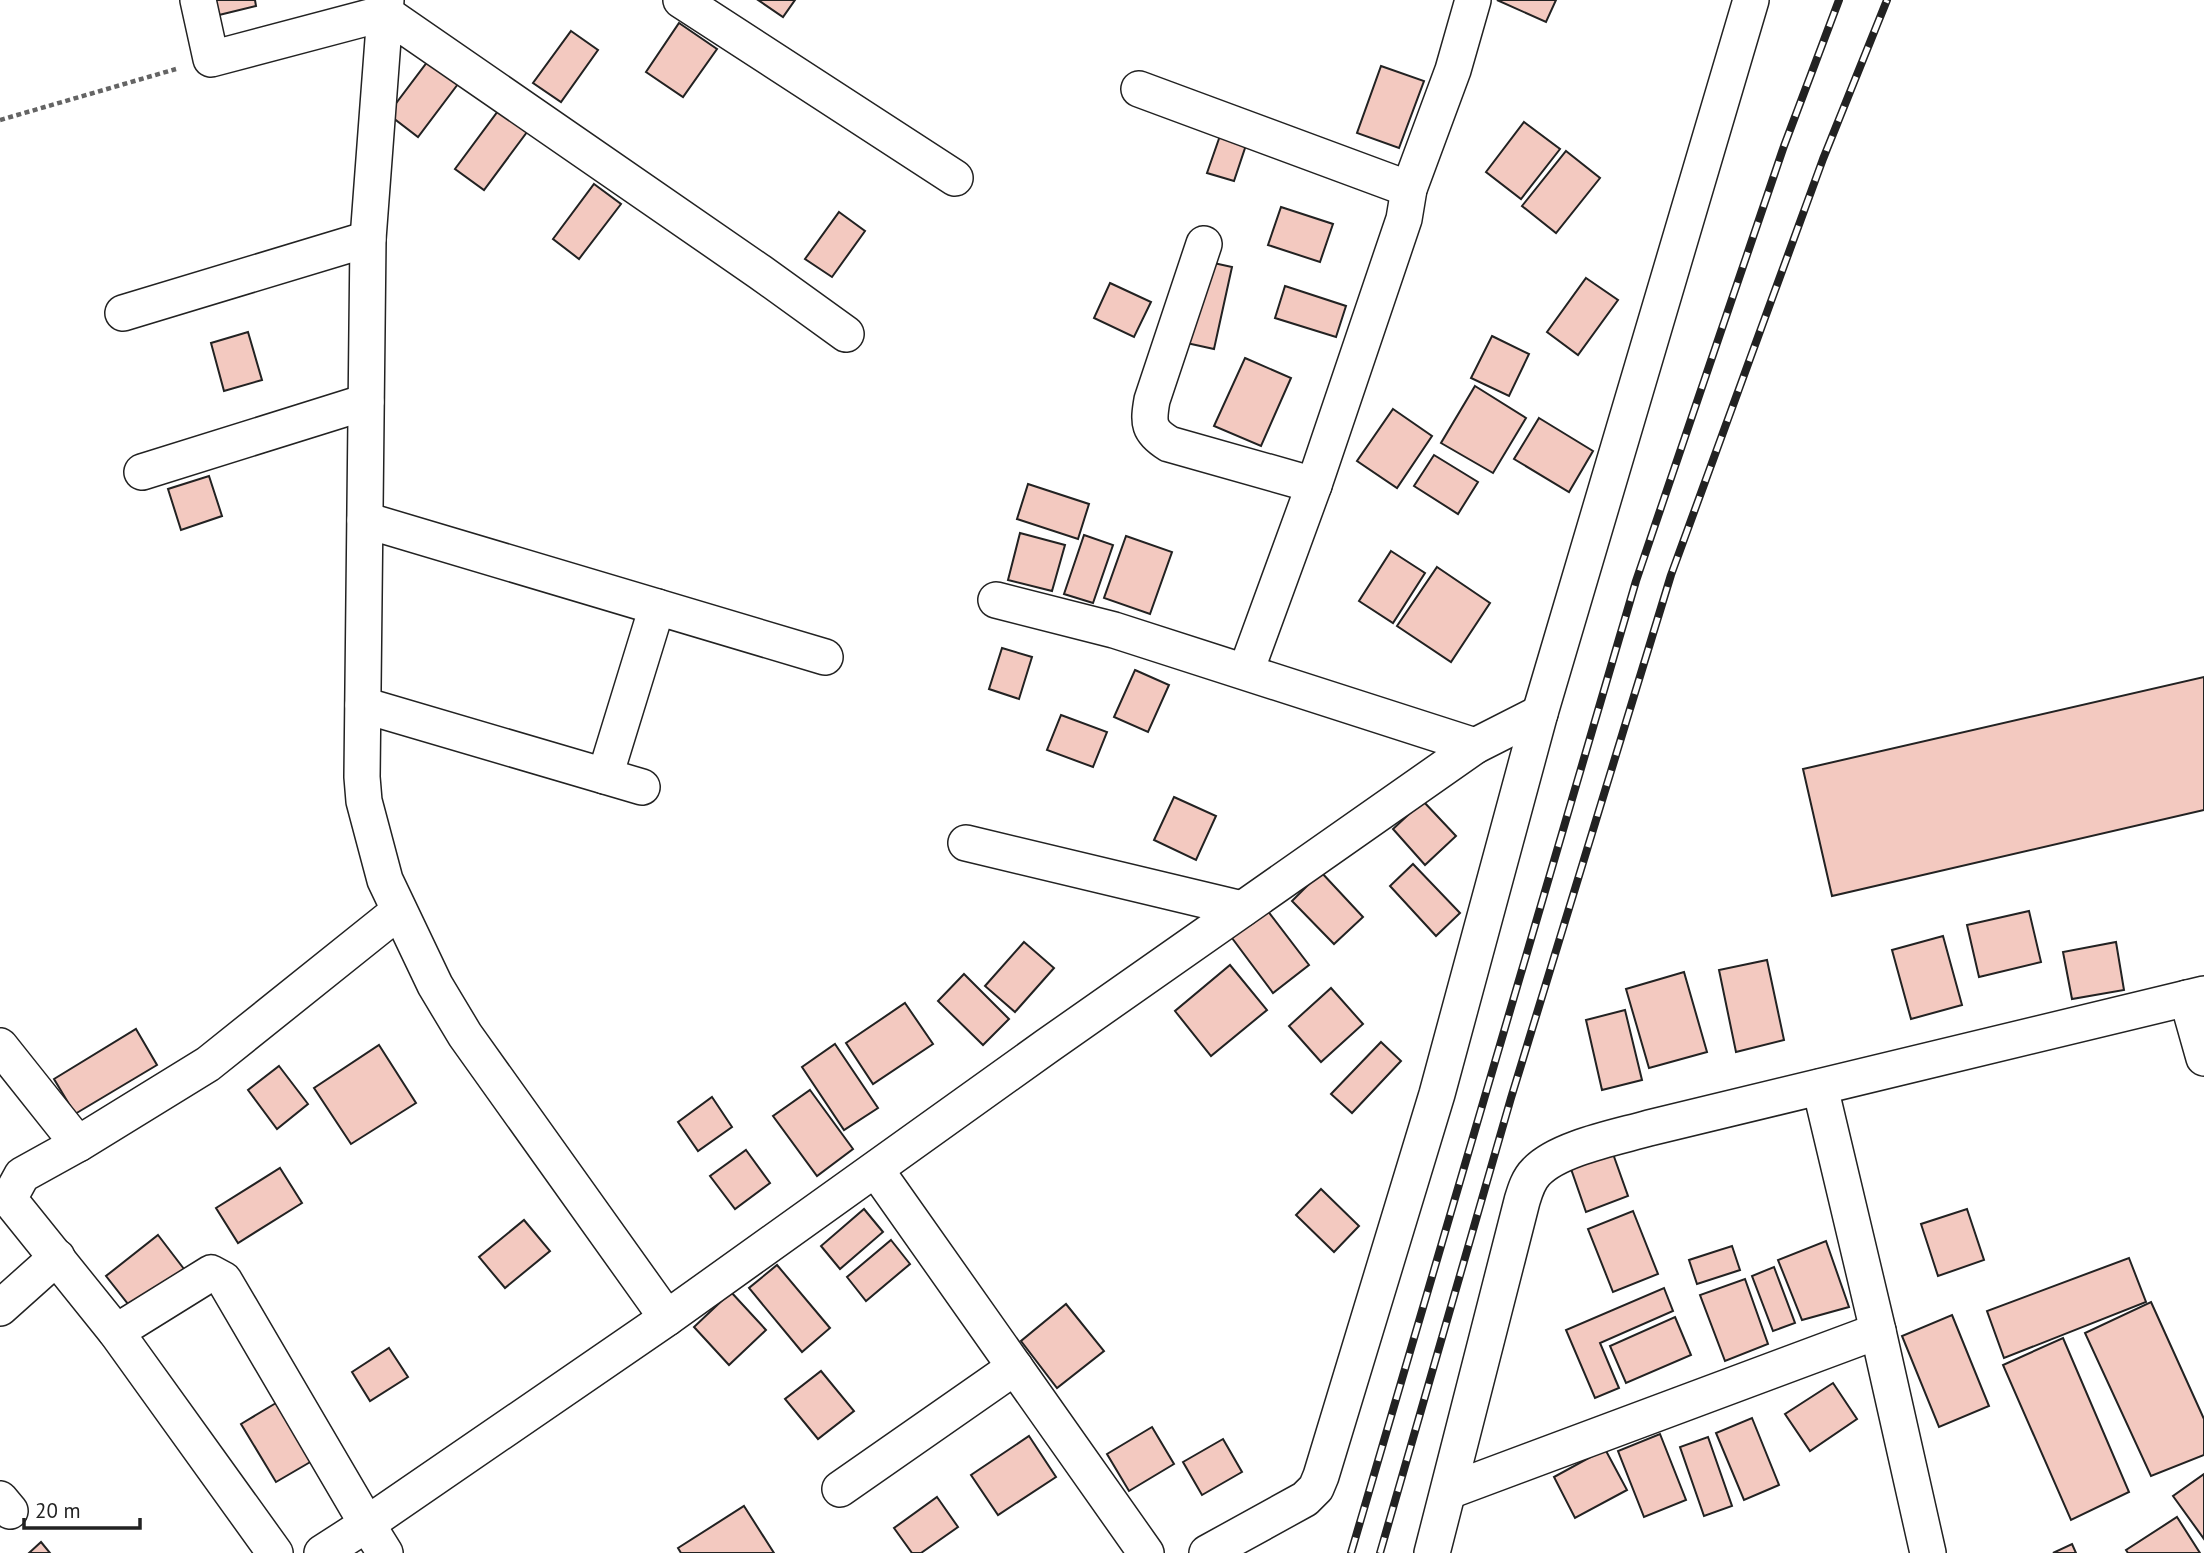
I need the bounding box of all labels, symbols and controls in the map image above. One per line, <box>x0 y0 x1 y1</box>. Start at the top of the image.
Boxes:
scale bar <box>24 1486 140 1530</box>
text: 20 m <box>35 1497 81 1524</box>

